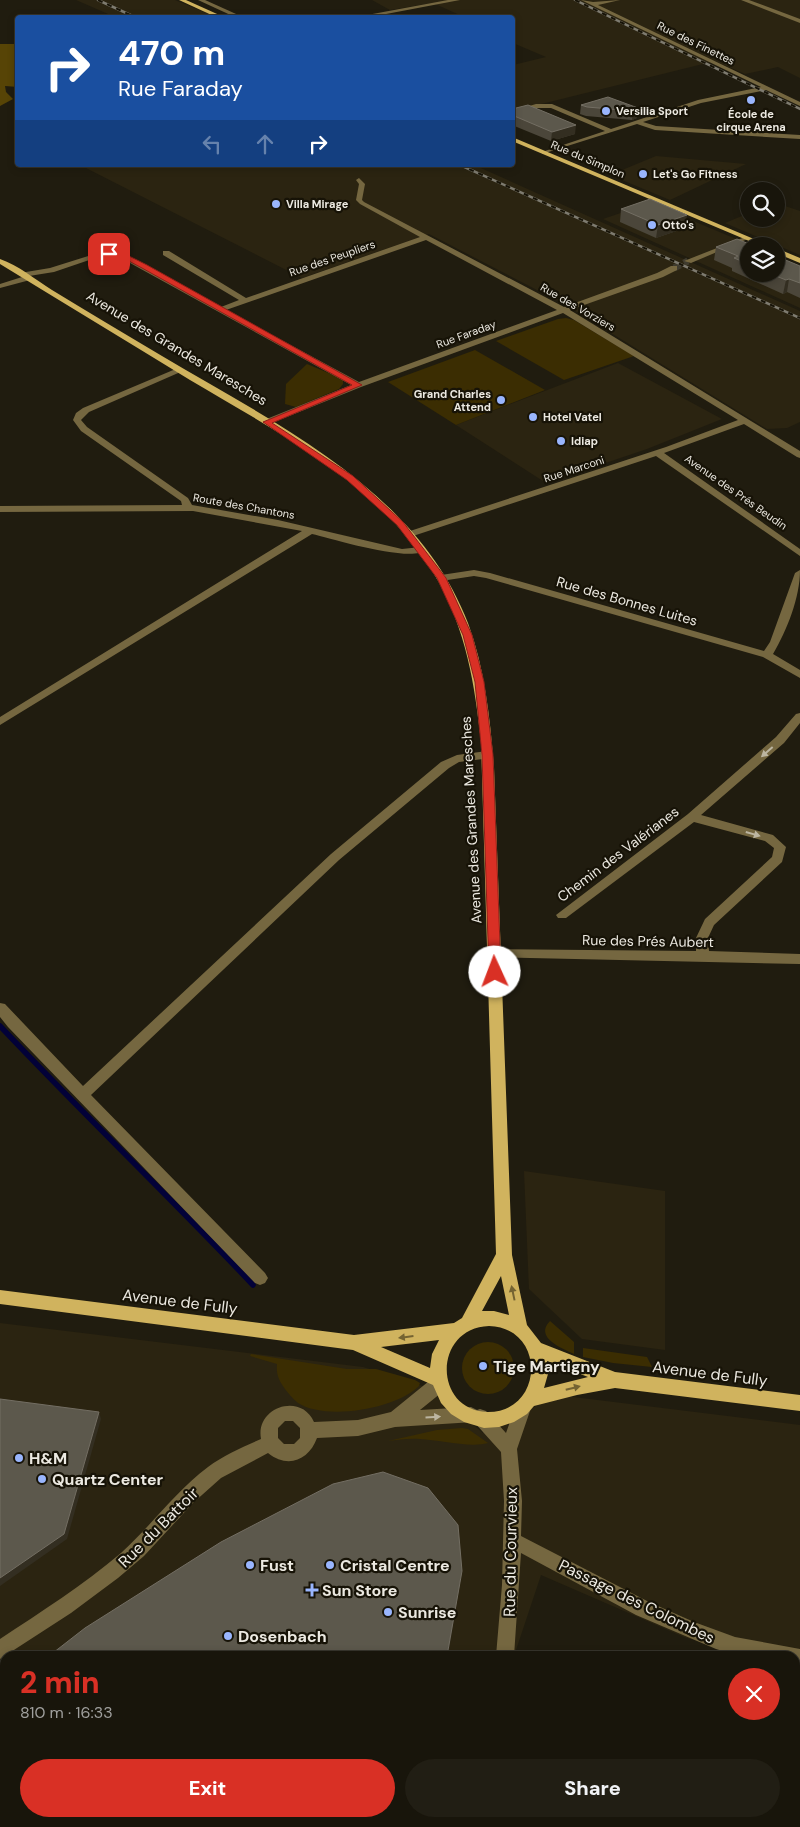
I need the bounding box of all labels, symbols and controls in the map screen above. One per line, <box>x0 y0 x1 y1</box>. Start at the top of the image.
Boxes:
street label: Rue des Finettes <box>655 18 737 68</box>
text: 470 m <box>118 30 225 76</box>
icon: right <box>35 35 100 100</box>
text: Rue Faraday <box>118 74 243 103</box>
marker: École de cirque Arena <box>745 94 757 106</box>
place label: Versilia Sport <box>616 104 688 118</box>
marker: Versilia Sport <box>600 105 612 117</box>
place label: École de cirque Arena <box>716 107 786 134</box>
icon: left <box>198 130 226 158</box>
icon: ahead <box>251 130 279 158</box>
icon: right <box>304 130 332 158</box>
street label: Rue du Simplon <box>549 137 627 181</box>
place label: Let's Go Fitness <box>653 167 738 181</box>
marker: Let's Go Fitness <box>637 168 649 180</box>
map controls <box>740 182 785 282</box>
button: search <box>740 182 785 227</box>
place label: Villa Mirage <box>286 197 349 211</box>
marker: Villa Mirage <box>270 198 282 210</box>
place label: Otto's <box>662 218 694 232</box>
marker: Otto's <box>646 219 658 231</box>
pin <box>88 233 130 275</box>
street label: Rue des Peupliers <box>287 237 377 279</box>
button: layers <box>740 237 785 282</box>
icon: arrive <box>95 240 123 268</box>
street label: Rue des Vorziers <box>538 280 618 334</box>
street label: Avenue des Grandes Maresches <box>83 287 271 409</box>
street label: Rue Faraday <box>434 317 498 351</box>
place label: Grand Charles Attend <box>414 387 491 414</box>
marker: Grand Charles Attend <box>495 394 507 406</box>
place label: Hotel Vatel <box>543 410 602 424</box>
marker: Hotel Vatel <box>527 411 539 423</box>
place label: Idiap <box>571 434 598 448</box>
marker: Idiap <box>555 435 567 447</box>
street label: Avenue des Prés Beudin <box>682 451 790 533</box>
street label: Rue Marconi <box>542 453 606 485</box>
street label: Route des Chantons <box>192 490 296 522</box>
street label: Rue des Bonnes Luites <box>554 572 700 630</box>
street label: Avenue des Grandes Maresches <box>457 716 485 924</box>
one-way arrow <box>760 746 773 757</box>
street label: Chemin des Valérianes <box>554 802 682 906</box>
one-way arrow <box>745 830 761 838</box>
street label: Rue des Prés Aubert <box>582 931 714 951</box>
position arrow <box>468 945 520 997</box>
street label: Avenue de Fully <box>121 1284 239 1319</box>
one-way arrow <box>509 1285 517 1300</box>
one-way arrow <box>398 1333 414 1341</box>
place label: Tige Martigny <box>493 1356 600 1377</box>
street label: Avenue de Fully <box>651 1356 769 1391</box>
marker: Tige Martigny <box>477 1360 489 1372</box>
one-way arrow <box>566 1384 581 1392</box>
one-way arrow <box>425 1413 441 1421</box>
place label: H&M <box>29 1448 67 1469</box>
marker: H&M <box>13 1452 25 1464</box>
place label: Quartz Center <box>52 1469 164 1490</box>
marker: Quartz Center <box>36 1473 48 1485</box>
street label: Rue du Battoir <box>114 1483 203 1572</box>
street label: Rue du Courvieux <box>499 1487 522 1617</box>
street label: Passage des Colombes <box>555 1554 718 1648</box>
place label: Fust <box>260 1555 294 1576</box>
place label: Cristal Centre <box>340 1555 450 1576</box>
marker: Fust <box>244 1559 256 1571</box>
marker: Cristal Centre <box>324 1559 336 1571</box>
place label: Sun Store <box>322 1580 397 1601</box>
marker: Sun Store <box>306 1584 318 1596</box>
place label: Sunrise <box>398 1602 456 1623</box>
marker: Sunrise <box>382 1606 394 1618</box>
place label: Dosenbach <box>238 1626 327 1647</box>
marker: Dosenbach <box>222 1630 234 1642</box>
text: 2 min <box>20 1663 100 1702</box>
button: close <box>728 1668 780 1720</box>
text: 810 m · 16:33 <box>20 1702 113 1723</box>
button: Exit <box>20 1759 395 1817</box>
button: Share <box>405 1759 780 1817</box>

